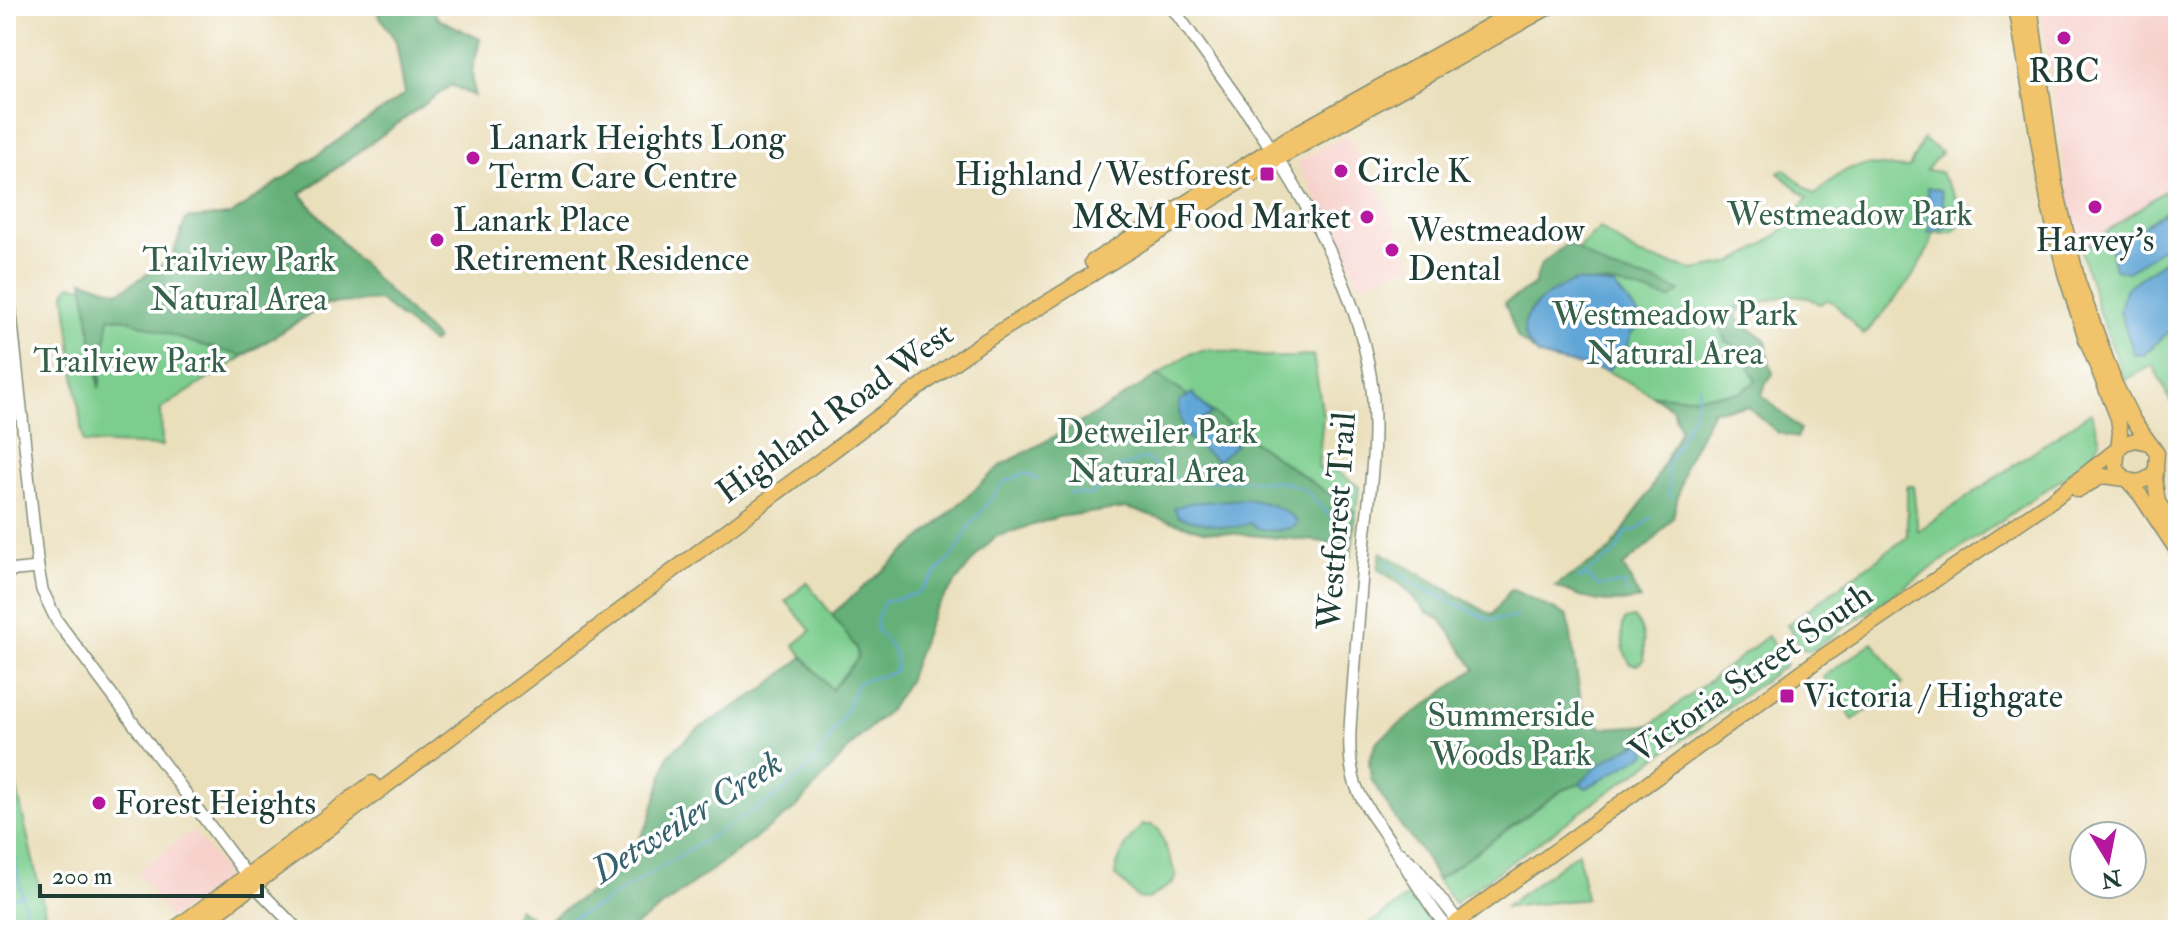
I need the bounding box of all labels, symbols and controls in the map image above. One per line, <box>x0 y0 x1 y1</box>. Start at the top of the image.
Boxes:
marker: RBC <box>2055 29 2073 47</box>
place label: RBC <box>2028 50 2100 93</box>
place label: Lanark Heights Long Term Care Centre <box>489 117 787 199</box>
marker: Lanark Heights Long Term Care Centre <box>464 149 482 167</box>
place label: Circle K <box>1357 150 1472 193</box>
place label: Highland / Westforest <box>954 153 1251 196</box>
marker: Circle K <box>1332 162 1350 180</box>
marker: Highland / Westforest <box>1258 165 1276 183</box>
park label: Westmeadow Park <box>1726 193 1973 236</box>
place label: M&M Food Market <box>1072 196 1351 239</box>
marker: Harvey's <box>2086 198 2104 216</box>
place label: Lanark Place Retirement Residence <box>453 199 749 281</box>
marker: M&M Food Market <box>1358 208 1376 226</box>
place label: Westmeadow Dental <box>1407 209 1586 291</box>
place label: Harvey's <box>2036 219 2154 262</box>
marker: Lanark Place Retirement Residence <box>428 231 446 249</box>
park label: Trailview Park Natural Area <box>142 239 336 321</box>
marker: Westmeadow Dental <box>1383 241 1401 259</box>
park label: Westmeadow Park Natural Area <box>1551 293 1798 375</box>
street label: Highland Road West <box>708 313 962 513</box>
park label: Trailview Park <box>33 340 227 383</box>
street label: Westforest Trail <box>1308 410 1366 632</box>
park label: Detweiler Park Natural Area <box>1056 411 1258 493</box>
street label: Victoria Street South <box>1621 573 1881 773</box>
place label: Victoria / Highgate <box>1803 675 2063 718</box>
marker: Victoria / Highgate <box>1778 687 1796 705</box>
park label: Summerside Woods Park <box>1427 694 1595 776</box>
water label: Detweiler Creek <box>582 741 791 895</box>
place label: Forest Heights <box>115 782 316 825</box>
marker: Forest Heights <box>90 794 108 812</box>
north arrow <box>2068 820 2148 900</box>
scale bar <box>40 848 262 898</box>
text: 200 m <box>52 861 113 892</box>
text: N <box>2099 863 2124 894</box>

